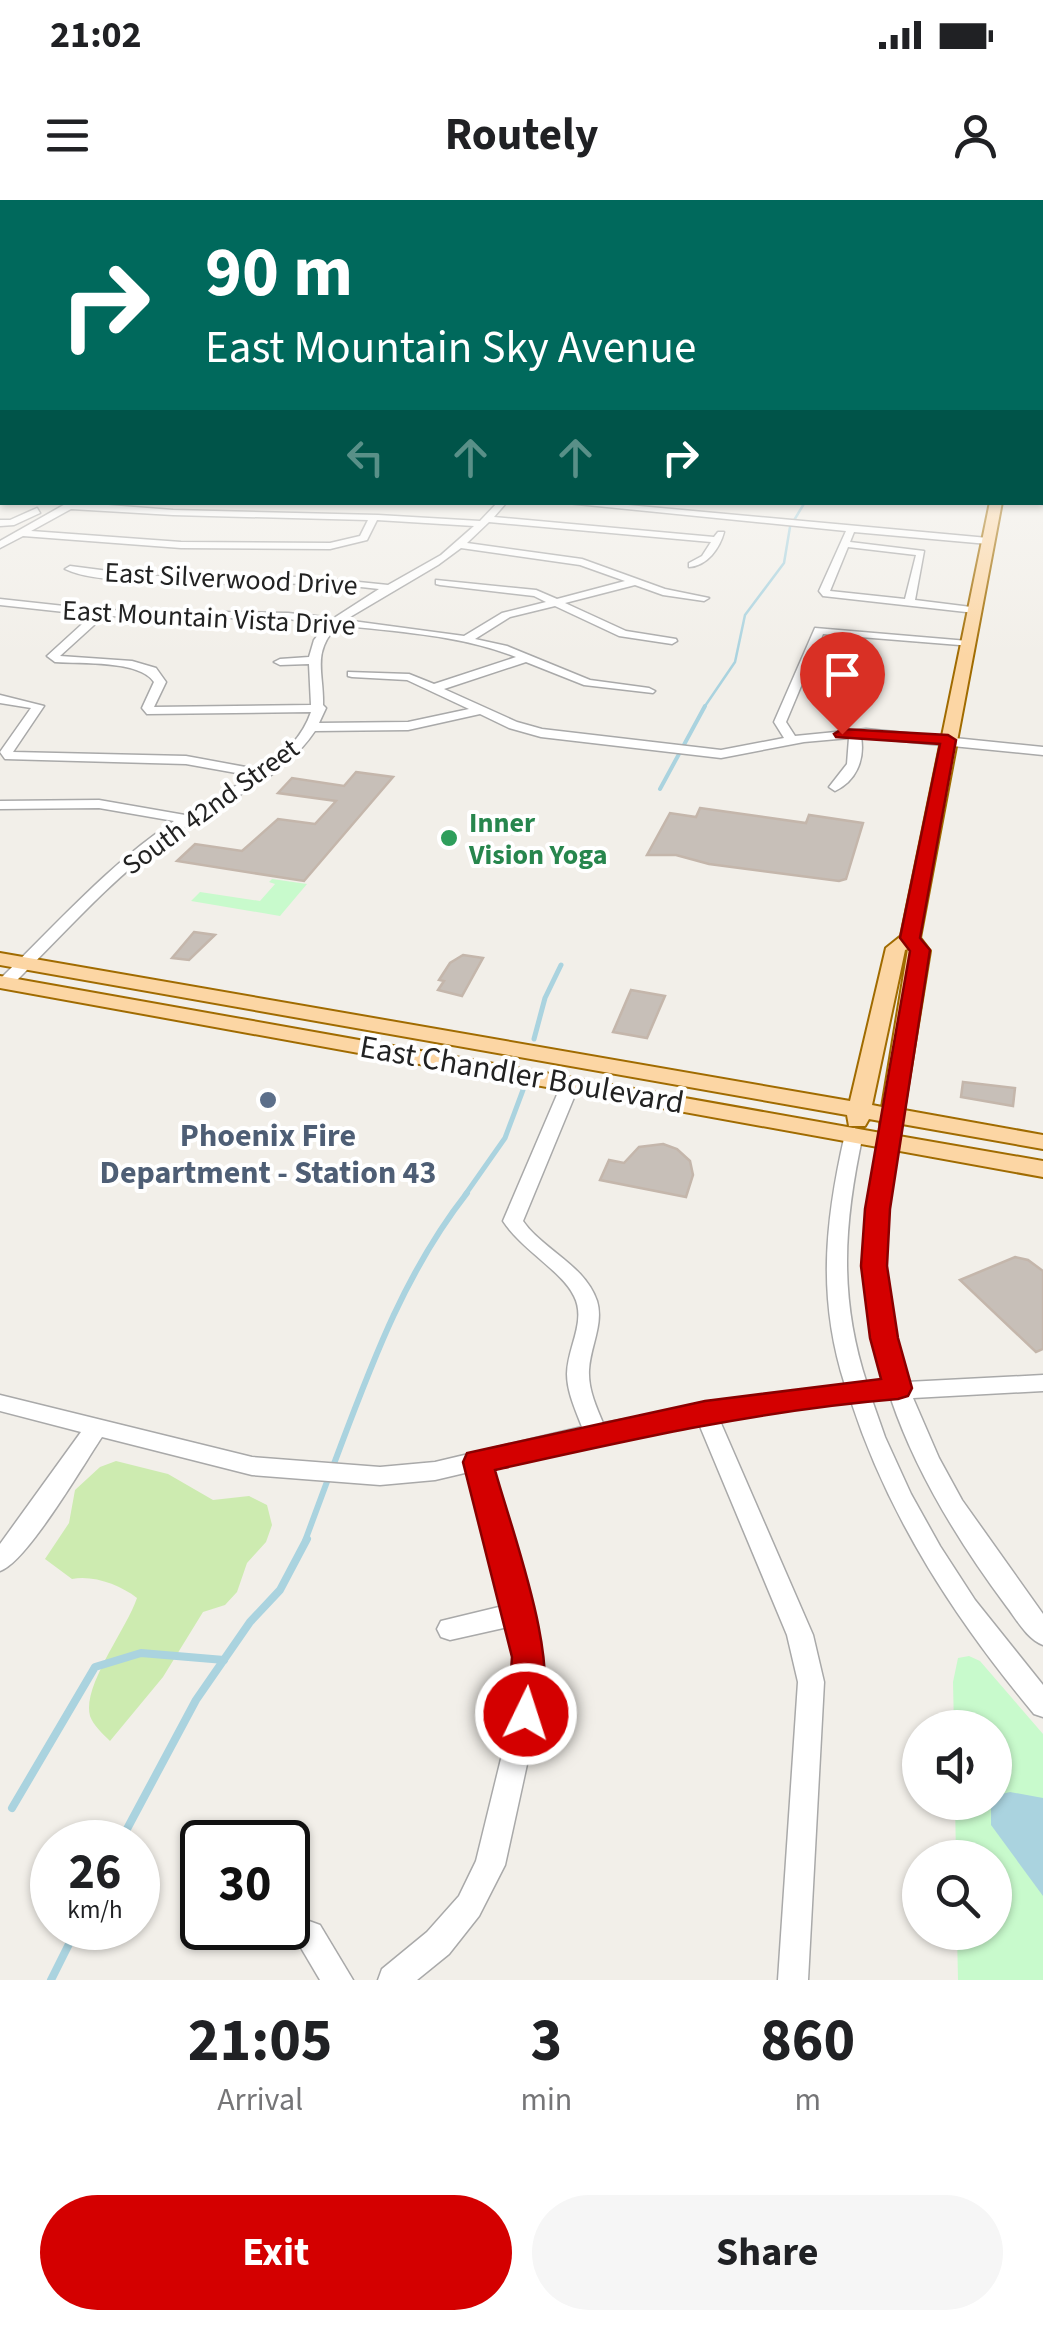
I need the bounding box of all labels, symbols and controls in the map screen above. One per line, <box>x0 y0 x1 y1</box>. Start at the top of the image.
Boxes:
text: 21:02 <box>50 8 142 62</box>
text: Routely <box>445 103 598 167</box>
icon: menu <box>40 108 95 163</box>
icon: person <box>948 108 1003 163</box>
text: 90 m <box>205 223 353 323</box>
icon: right <box>40 240 170 370</box>
text: East Mountain Sky Avenue <box>205 316 696 380</box>
icon: left <box>338 430 393 485</box>
icon: ahead <box>443 430 498 485</box>
icon: ahead <box>548 430 603 485</box>
icon: right <box>653 430 708 485</box>
street label: East Silverwood Drive <box>103 552 359 606</box>
street label: East Mountain Vista Drive <box>61 590 357 646</box>
pin <box>800 632 885 735</box>
icon: arrive <box>815 647 870 702</box>
street label: South 42nd Street <box>114 729 308 885</box>
place label: Inner Vision Yoga <box>468 803 607 875</box>
marker: Inner Vision Yoga <box>438 827 460 849</box>
street label: East Chandler Boulevard <box>356 1024 687 1126</box>
marker: Phoenix Fire Department - Station 43 <box>257 1089 279 1111</box>
place label: Phoenix Fire Department - Station 43 <box>100 1113 436 1196</box>
position arrow <box>474 1662 578 1766</box>
map controls <box>902 1710 1012 1950</box>
button: sound <box>902 1710 1012 1820</box>
speed limit sign: 30 <box>180 1820 310 1950</box>
text: 26 <box>69 1837 121 1908</box>
button: search <box>902 1840 1012 1950</box>
text: km/h <box>67 1892 123 1928</box>
text: 21:05 <box>188 1999 333 2084</box>
text: 3 <box>531 1999 562 2084</box>
text: 860 <box>760 1999 855 2084</box>
text: Arrival <box>217 2077 303 2123</box>
text: min <box>520 2077 572 2123</box>
text: m <box>794 2077 821 2123</box>
button: Exit <box>40 2195 512 2310</box>
button: Share <box>532 2195 1003 2310</box>

